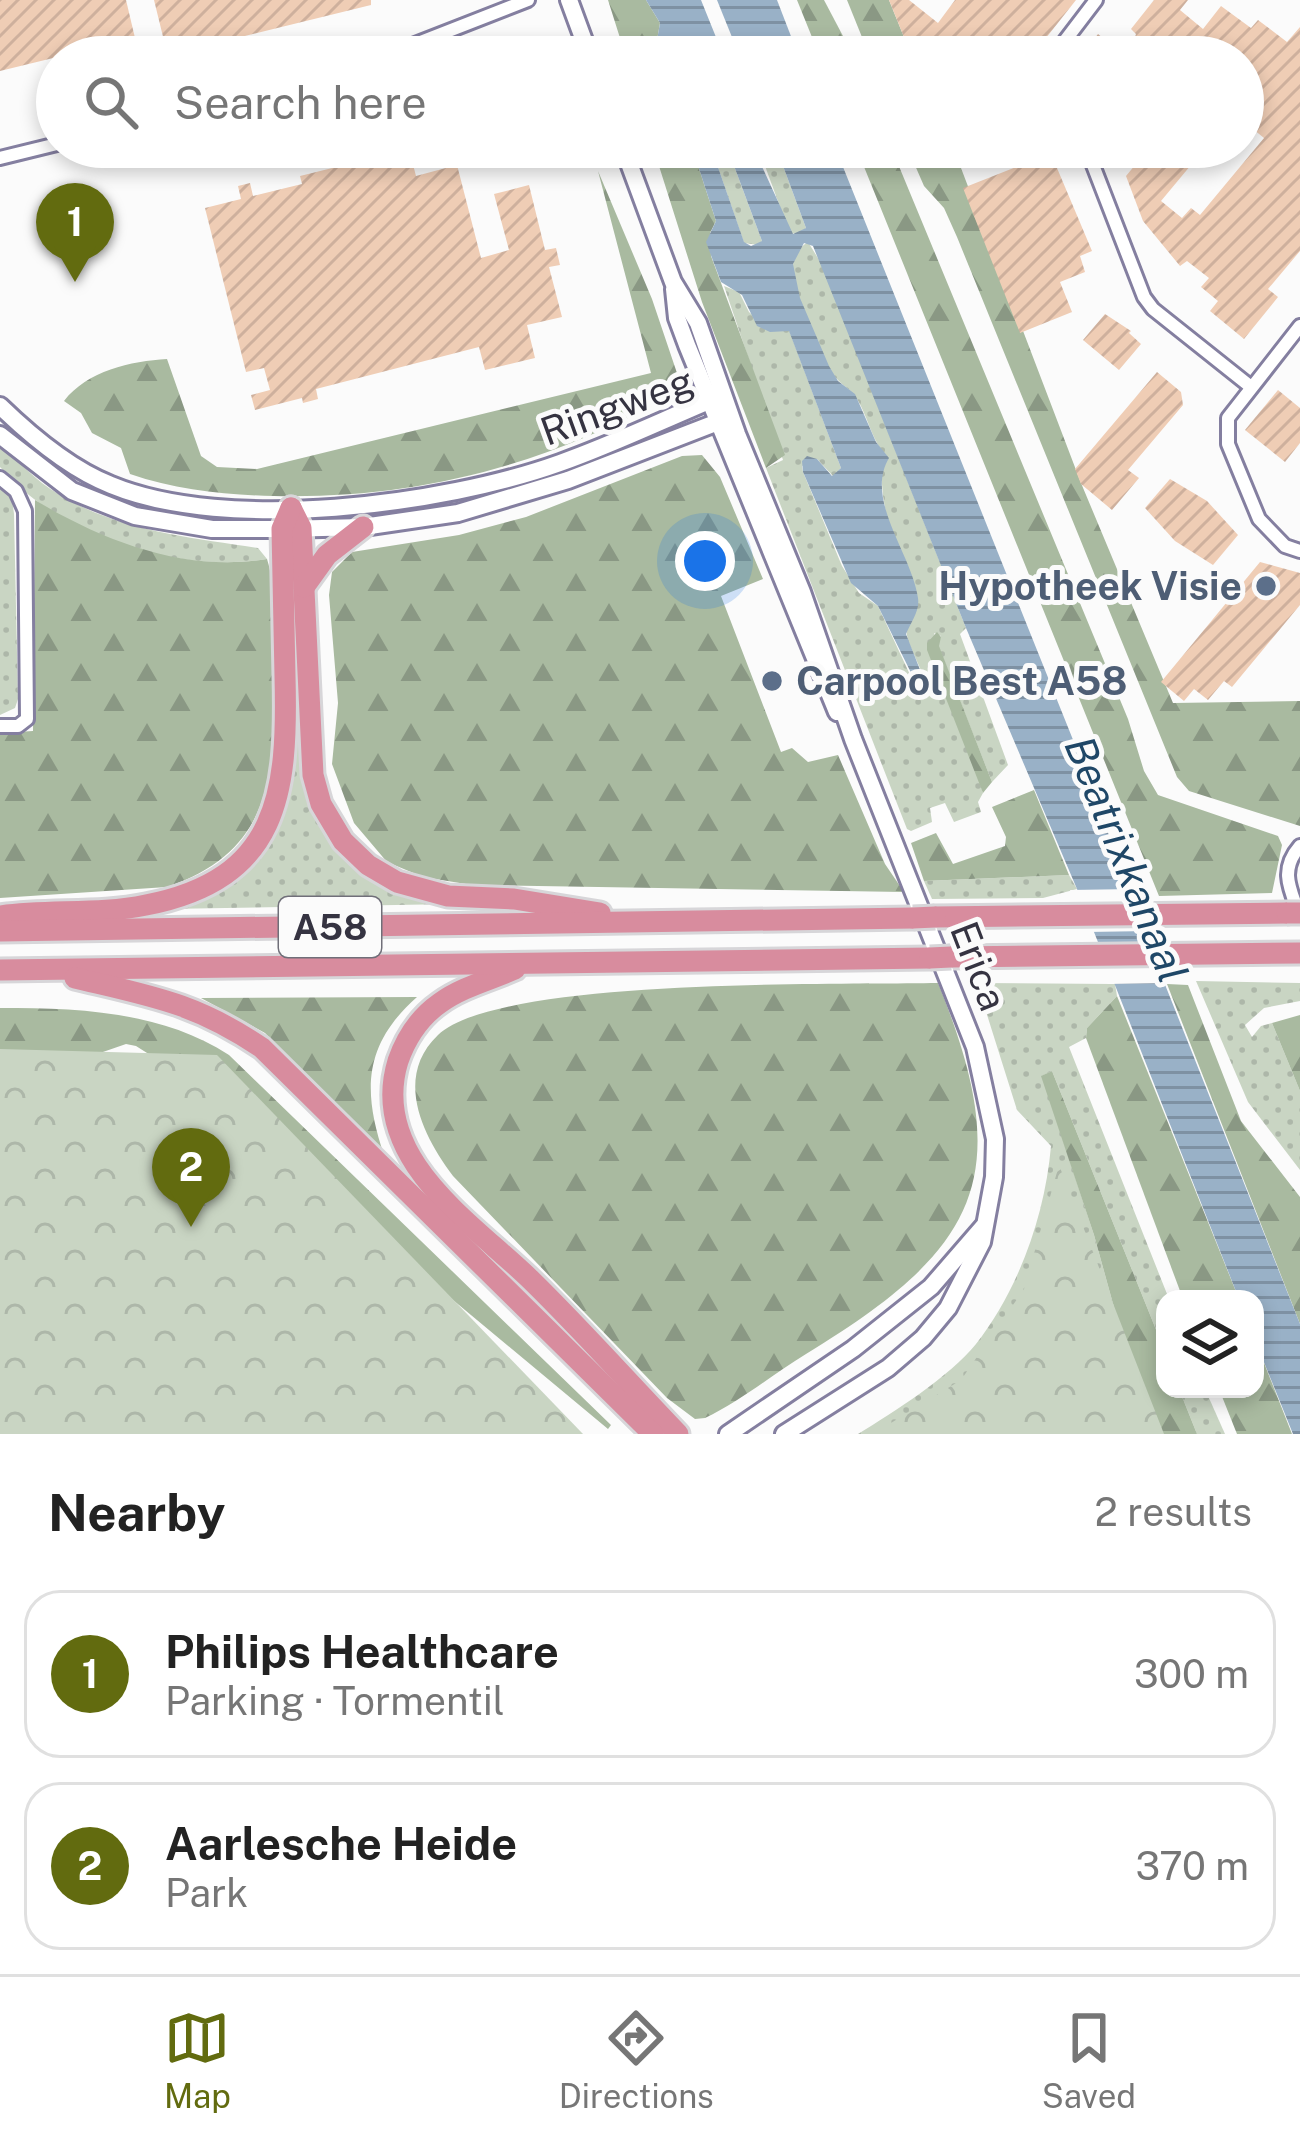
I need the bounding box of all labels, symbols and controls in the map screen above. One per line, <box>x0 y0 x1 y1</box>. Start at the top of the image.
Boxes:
search box <box>36 36 1264 168</box>
icon: search <box>78 69 144 135</box>
text: Search here <box>174 76 427 129</box>
pin: 1 <box>36 183 114 282</box>
street label: Ringweg <box>534 357 700 455</box>
your location <box>675 531 735 591</box>
place label: Hypotheek Visie <box>938 563 1242 609</box>
marker: Hypotheek Visie <box>1253 573 1279 599</box>
place label: Carpool Best A58 <box>796 658 1128 704</box>
marker: Carpool Best A58 <box>759 668 785 694</box>
water label: Beatrixkanaal <box>1055 729 1199 989</box>
road number: A58 <box>279 897 381 957</box>
street label: Erica <box>941 915 1017 1017</box>
pin: 2 <box>152 1128 230 1227</box>
map controls <box>1156 1290 1264 1398</box>
button: layers <box>1156 1290 1264 1398</box>
text: Nearby <box>48 1483 225 1542</box>
text: 2 results <box>1095 1489 1252 1535</box>
text: Philips Healthcare <box>165 1625 559 1678</box>
text: 1 <box>82 1651 98 1697</box>
text: 300 m <box>1134 1651 1249 1697</box>
text: Parking · Tormentil <box>165 1678 505 1724</box>
text: Aarlesche Heide <box>165 1817 517 1870</box>
text: 2 <box>78 1843 102 1889</box>
text: 370 m <box>1135 1843 1249 1889</box>
text: Park <box>165 1870 248 1916</box>
tab: Map <box>164 2005 231 2115</box>
tab: Directions <box>559 2005 714 2115</box>
tab: Saved <box>1042 2005 1136 2115</box>

